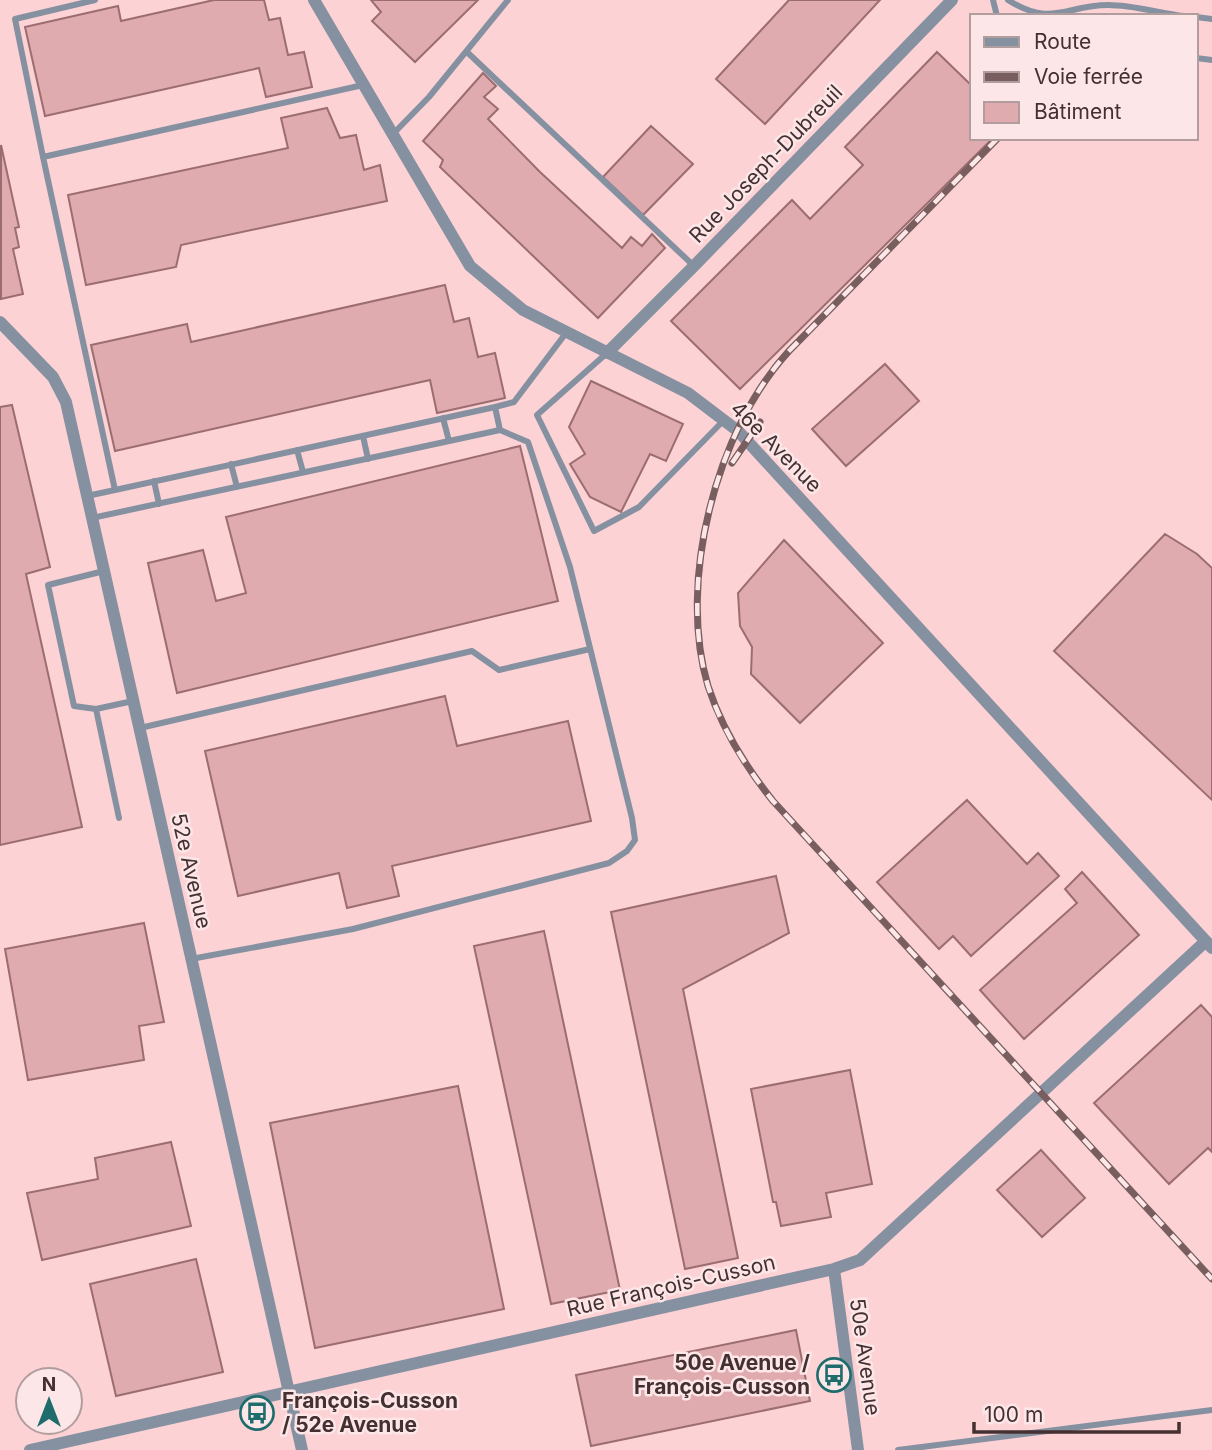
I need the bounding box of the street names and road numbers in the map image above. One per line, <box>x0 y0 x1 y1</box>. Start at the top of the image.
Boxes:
street label: Rue Joseph-Dubreuil <box>684 80 847 248</box>
street label: 46e Avenue <box>726 396 827 497</box>
street label: 52e Avenue <box>166 811 217 931</box>
street label: Rue François-Cusson <box>564 1249 778 1322</box>
street label: 50e Avenue <box>845 1297 886 1417</box>

